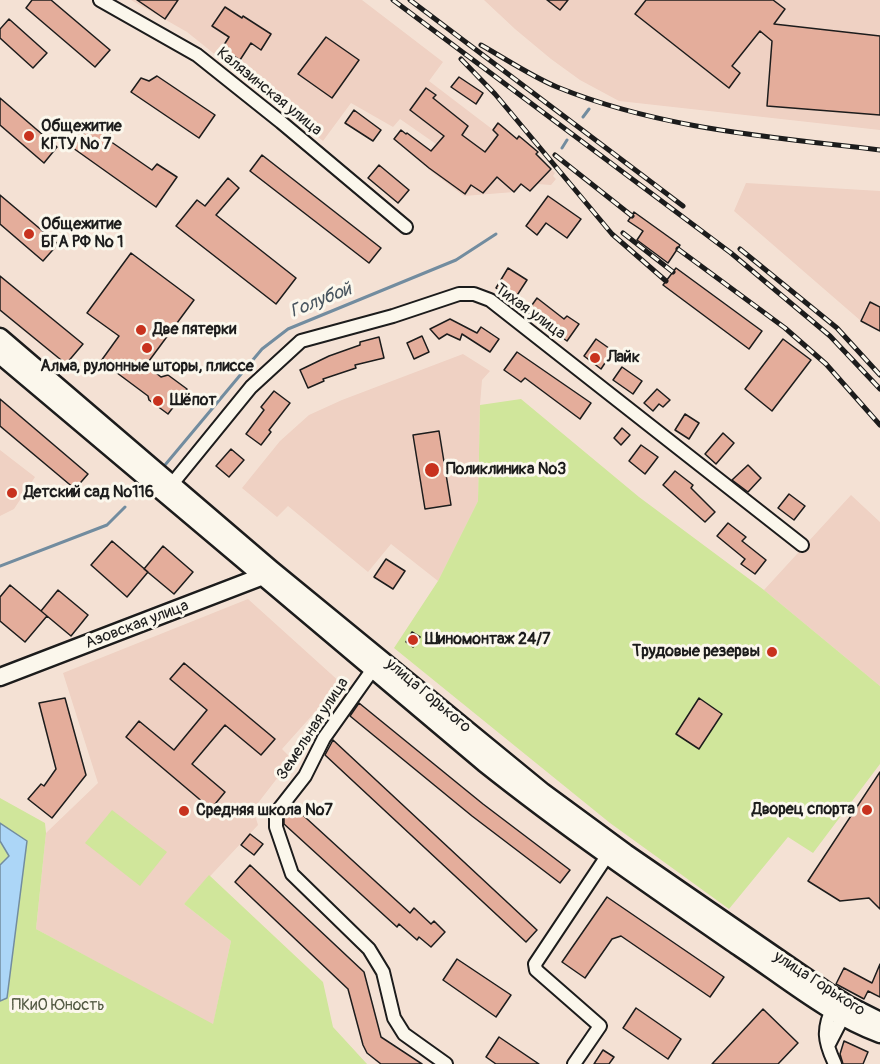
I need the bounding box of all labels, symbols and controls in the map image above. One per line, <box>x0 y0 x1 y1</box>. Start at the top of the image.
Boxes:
street label: Калязинская улица <box>212 44 326 140</box>
place label: Общежитие КГТУ № 7 <box>41 117 122 155</box>
marker: Общежитие КГТУ № 7 <box>22 129 36 143</box>
place label: Общежитие БГА РФ № 1 <box>41 215 123 253</box>
marker: Общежитие БГА РФ № 1 <box>22 227 36 241</box>
water label: Голубой <box>287 279 355 323</box>
street label: Тихая улица <box>491 280 569 344</box>
place label: Две пятерки <box>153 320 236 340</box>
marker: Две пятерки <box>134 323 148 337</box>
marker: Алма, рулонные шторы, плиссе <box>140 341 154 355</box>
place label: Лайк <box>607 348 640 368</box>
marker: Лайк <box>588 351 602 365</box>
place label: Алма, рулонные шторы, плиссе <box>40 357 254 377</box>
place label: Шёпот <box>170 391 216 411</box>
marker: Шёпот <box>151 394 165 408</box>
place label: Поликлиника №3 <box>446 460 566 480</box>
marker: Поликлиника №3 <box>423 461 441 479</box>
place label: Детский сад №116 <box>24 483 154 503</box>
marker: Детский сад №116 <box>5 486 19 500</box>
street label: Азовская улица <box>83 596 191 654</box>
place label: Шиномонтаж 24/7 <box>425 630 551 650</box>
marker: Шиномонтаж 24/7 <box>406 633 420 647</box>
place label: Трудовые резервы <box>632 642 760 662</box>
marker: Трудовые резервы <box>765 645 779 659</box>
street label: улица Горького <box>381 655 475 737</box>
street label: Земельная улица <box>273 674 353 784</box>
place label: Дворец спорта <box>752 800 855 820</box>
place label: Средняя школа №7 <box>196 801 333 821</box>
marker: Дворец спорта <box>860 803 874 817</box>
marker: Средняя школа №7 <box>177 804 191 818</box>
street label: улица Горького <box>770 947 868 1021</box>
park label: ПКиО Юность <box>11 996 105 1016</box>

